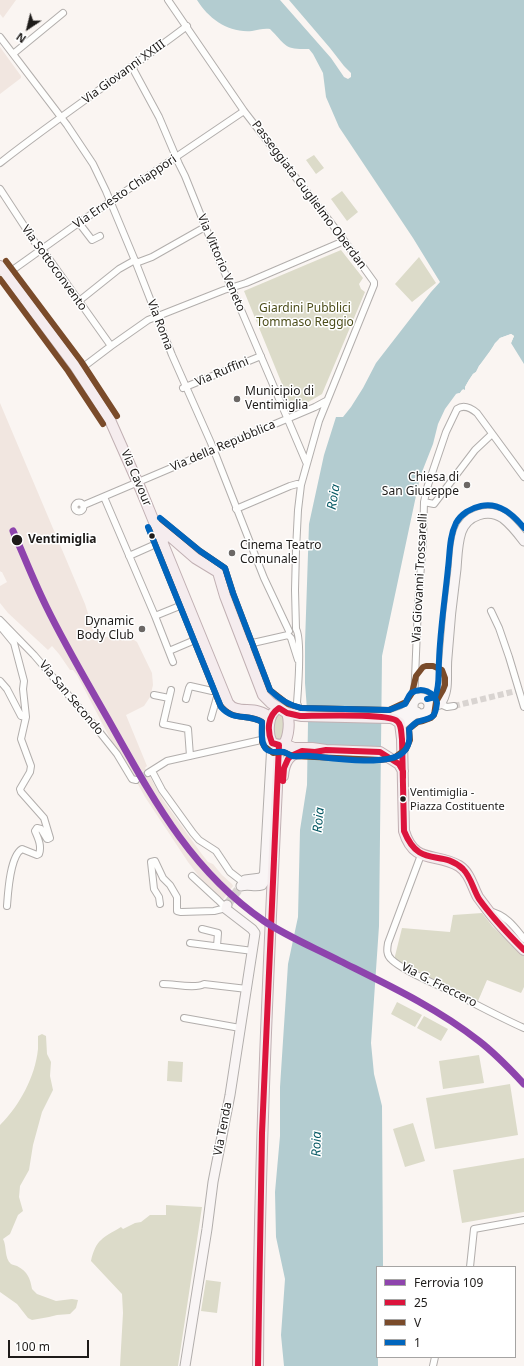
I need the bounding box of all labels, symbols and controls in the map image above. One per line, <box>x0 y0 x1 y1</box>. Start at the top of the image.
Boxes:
north arrow <box>8 8 48 48</box>
text: N <box>13 30 29 47</box>
street label: Via Giovanni XXIII <box>80 37 168 107</box>
street label: Passeggiata Guglielmo Oberdan <box>248 118 370 272</box>
street label: Via Ernesto Chiappori <box>71 152 179 232</box>
street label: Via Vittorio Veneto <box>194 212 248 314</box>
street label: Via Sottoconvento <box>18 222 90 314</box>
street label: Via Roma <box>144 298 176 352</box>
park label: Giardini Pubblici Tommaso Reggio <box>256 302 354 330</box>
street label: Via Ruffini <box>193 354 251 390</box>
place label: Municipio di Ventimiglia <box>245 385 314 413</box>
marker: Municipio di Ventimiglia <box>232 394 242 404</box>
street label: Via della Repubblica <box>168 417 278 475</box>
street label: Via Cavour <box>118 447 154 509</box>
place label: Chiesa di San Giuseppe <box>382 471 459 499</box>
marker: Chiesa di San Giuseppe <box>462 480 472 490</box>
water label: Roia <box>324 483 344 511</box>
street label: Via Giovanni Trossarelli <box>409 513 431 643</box>
unlabelled marker <box>147 531 157 541</box>
marker: Ventimiglia <box>10 533 24 547</box>
place label: Ventimiglia <box>28 533 97 547</box>
place label: Cinema Teatro Comunale <box>240 539 322 567</box>
marker: Cinema Teatro Comunale <box>227 548 237 558</box>
place label: Dynamic Body Club <box>77 615 134 643</box>
marker: Dynamic Body Club <box>137 624 147 634</box>
street label: Via San Secondo <box>36 658 106 738</box>
place label: Ventimiglia - Piazza Costituente <box>410 786 505 812</box>
marker: Ventimiglia - Piazza Costituente <box>398 794 408 804</box>
water label: Roia <box>310 807 328 833</box>
street label: Via G. Freccero <box>399 960 479 1010</box>
street label: Via Tenda <box>211 1101 235 1157</box>
water label: Roia <box>309 1131 325 1157</box>
legend <box>376 1266 516 1358</box>
text: Ferrovia 109 <box>414 1274 483 1291</box>
text: 25 <box>414 1294 428 1311</box>
text: V <box>414 1314 421 1331</box>
scale bar <box>10 1332 91 1358</box>
text: 1 <box>414 1334 421 1351</box>
text: 100 m <box>15 1338 50 1355</box>

